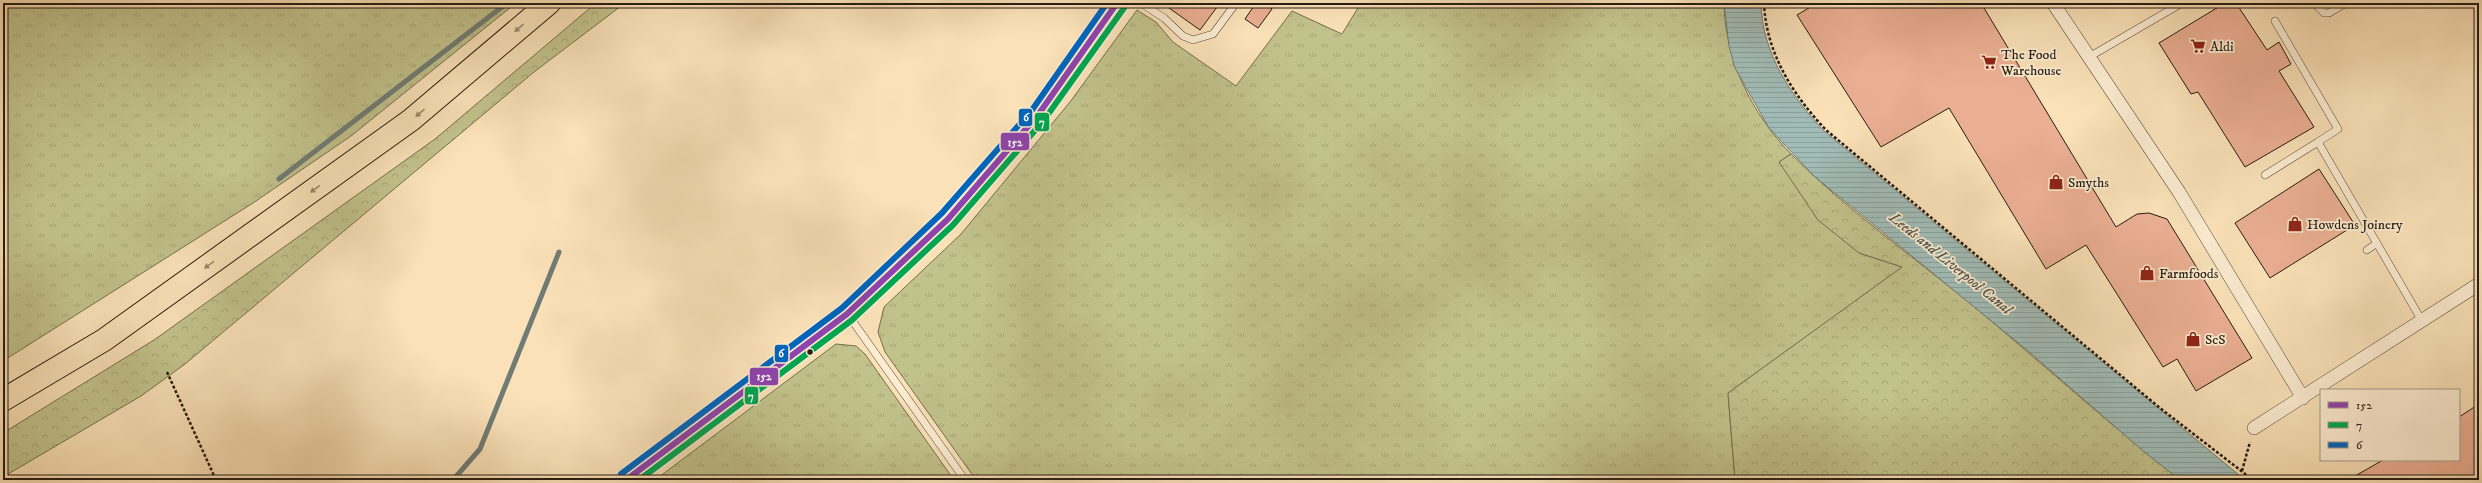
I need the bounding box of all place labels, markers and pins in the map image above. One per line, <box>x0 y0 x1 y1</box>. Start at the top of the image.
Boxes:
supermarket icon: Aldi <box>2189 37 2207 55</box>
place label: Aldi <box>2210 38 2234 56</box>
place label: The Food Warehouse <box>2000 46 2061 80</box>
supermarket icon: The Food Warehouse <box>1980 53 1998 71</box>
shop icon: Smyths <box>2047 173 2065 191</box>
place label: Smyths <box>2068 174 2109 192</box>
shop icon: Howdens Joinery <box>2286 215 2304 233</box>
place label: Howdens Joinery <box>2307 216 2403 234</box>
shop icon: Farmfoods <box>2138 264 2156 282</box>
place label: Farmfoods <box>2159 265 2219 283</box>
shop icon: ScS <box>2184 330 2202 348</box>
place label: ScS <box>2205 331 2226 349</box>
unlabelled marker <box>805 347 815 357</box>

